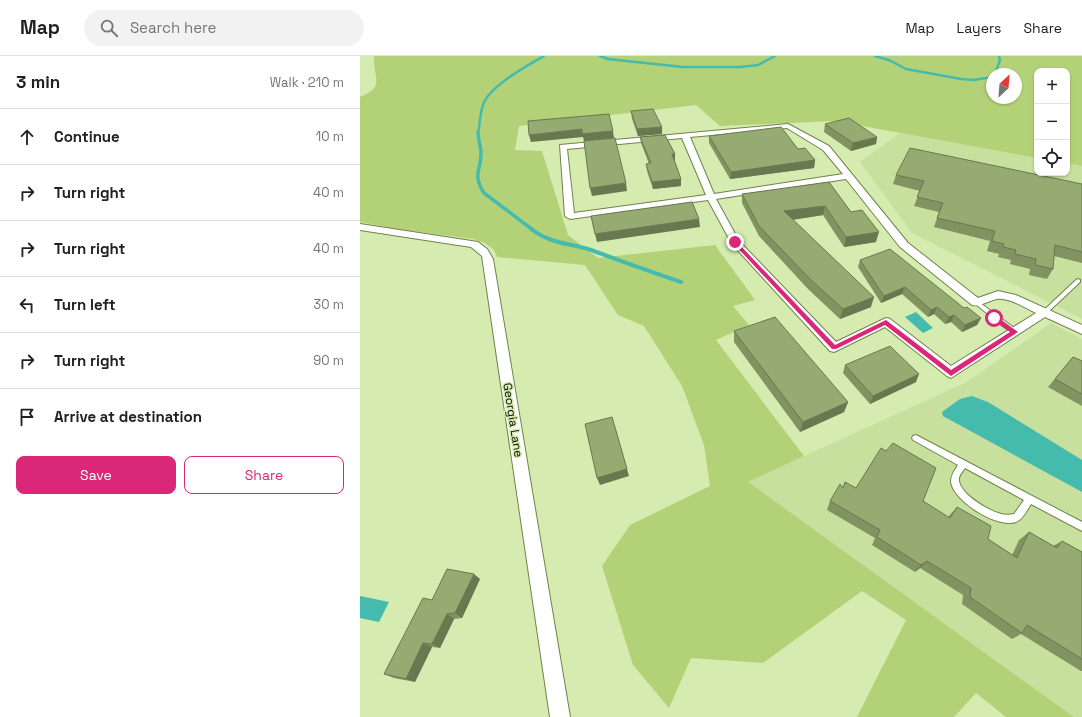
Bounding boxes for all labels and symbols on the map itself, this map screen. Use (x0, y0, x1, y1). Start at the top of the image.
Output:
north arrow (986, 68, 1022, 104)
route end (726, 233, 744, 251)
route start (985, 309, 1003, 327)
street label: Georgia Lane (499, 382, 527, 458)

